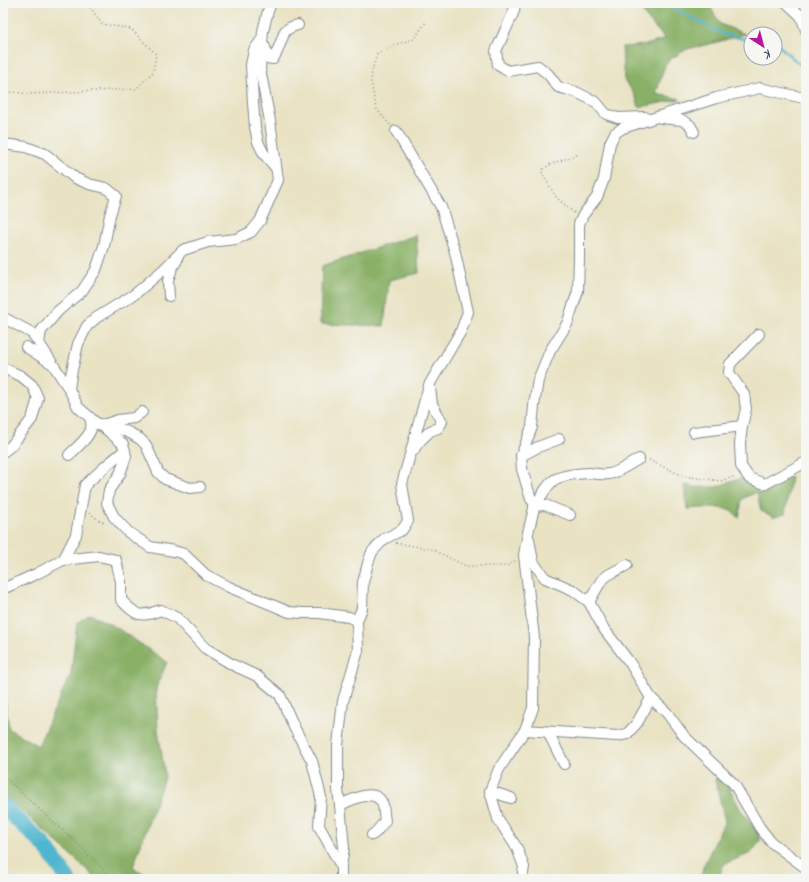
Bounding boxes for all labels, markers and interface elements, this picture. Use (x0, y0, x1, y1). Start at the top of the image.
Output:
north arrow (743, 26, 783, 66)
text: K (761, 47, 775, 63)

